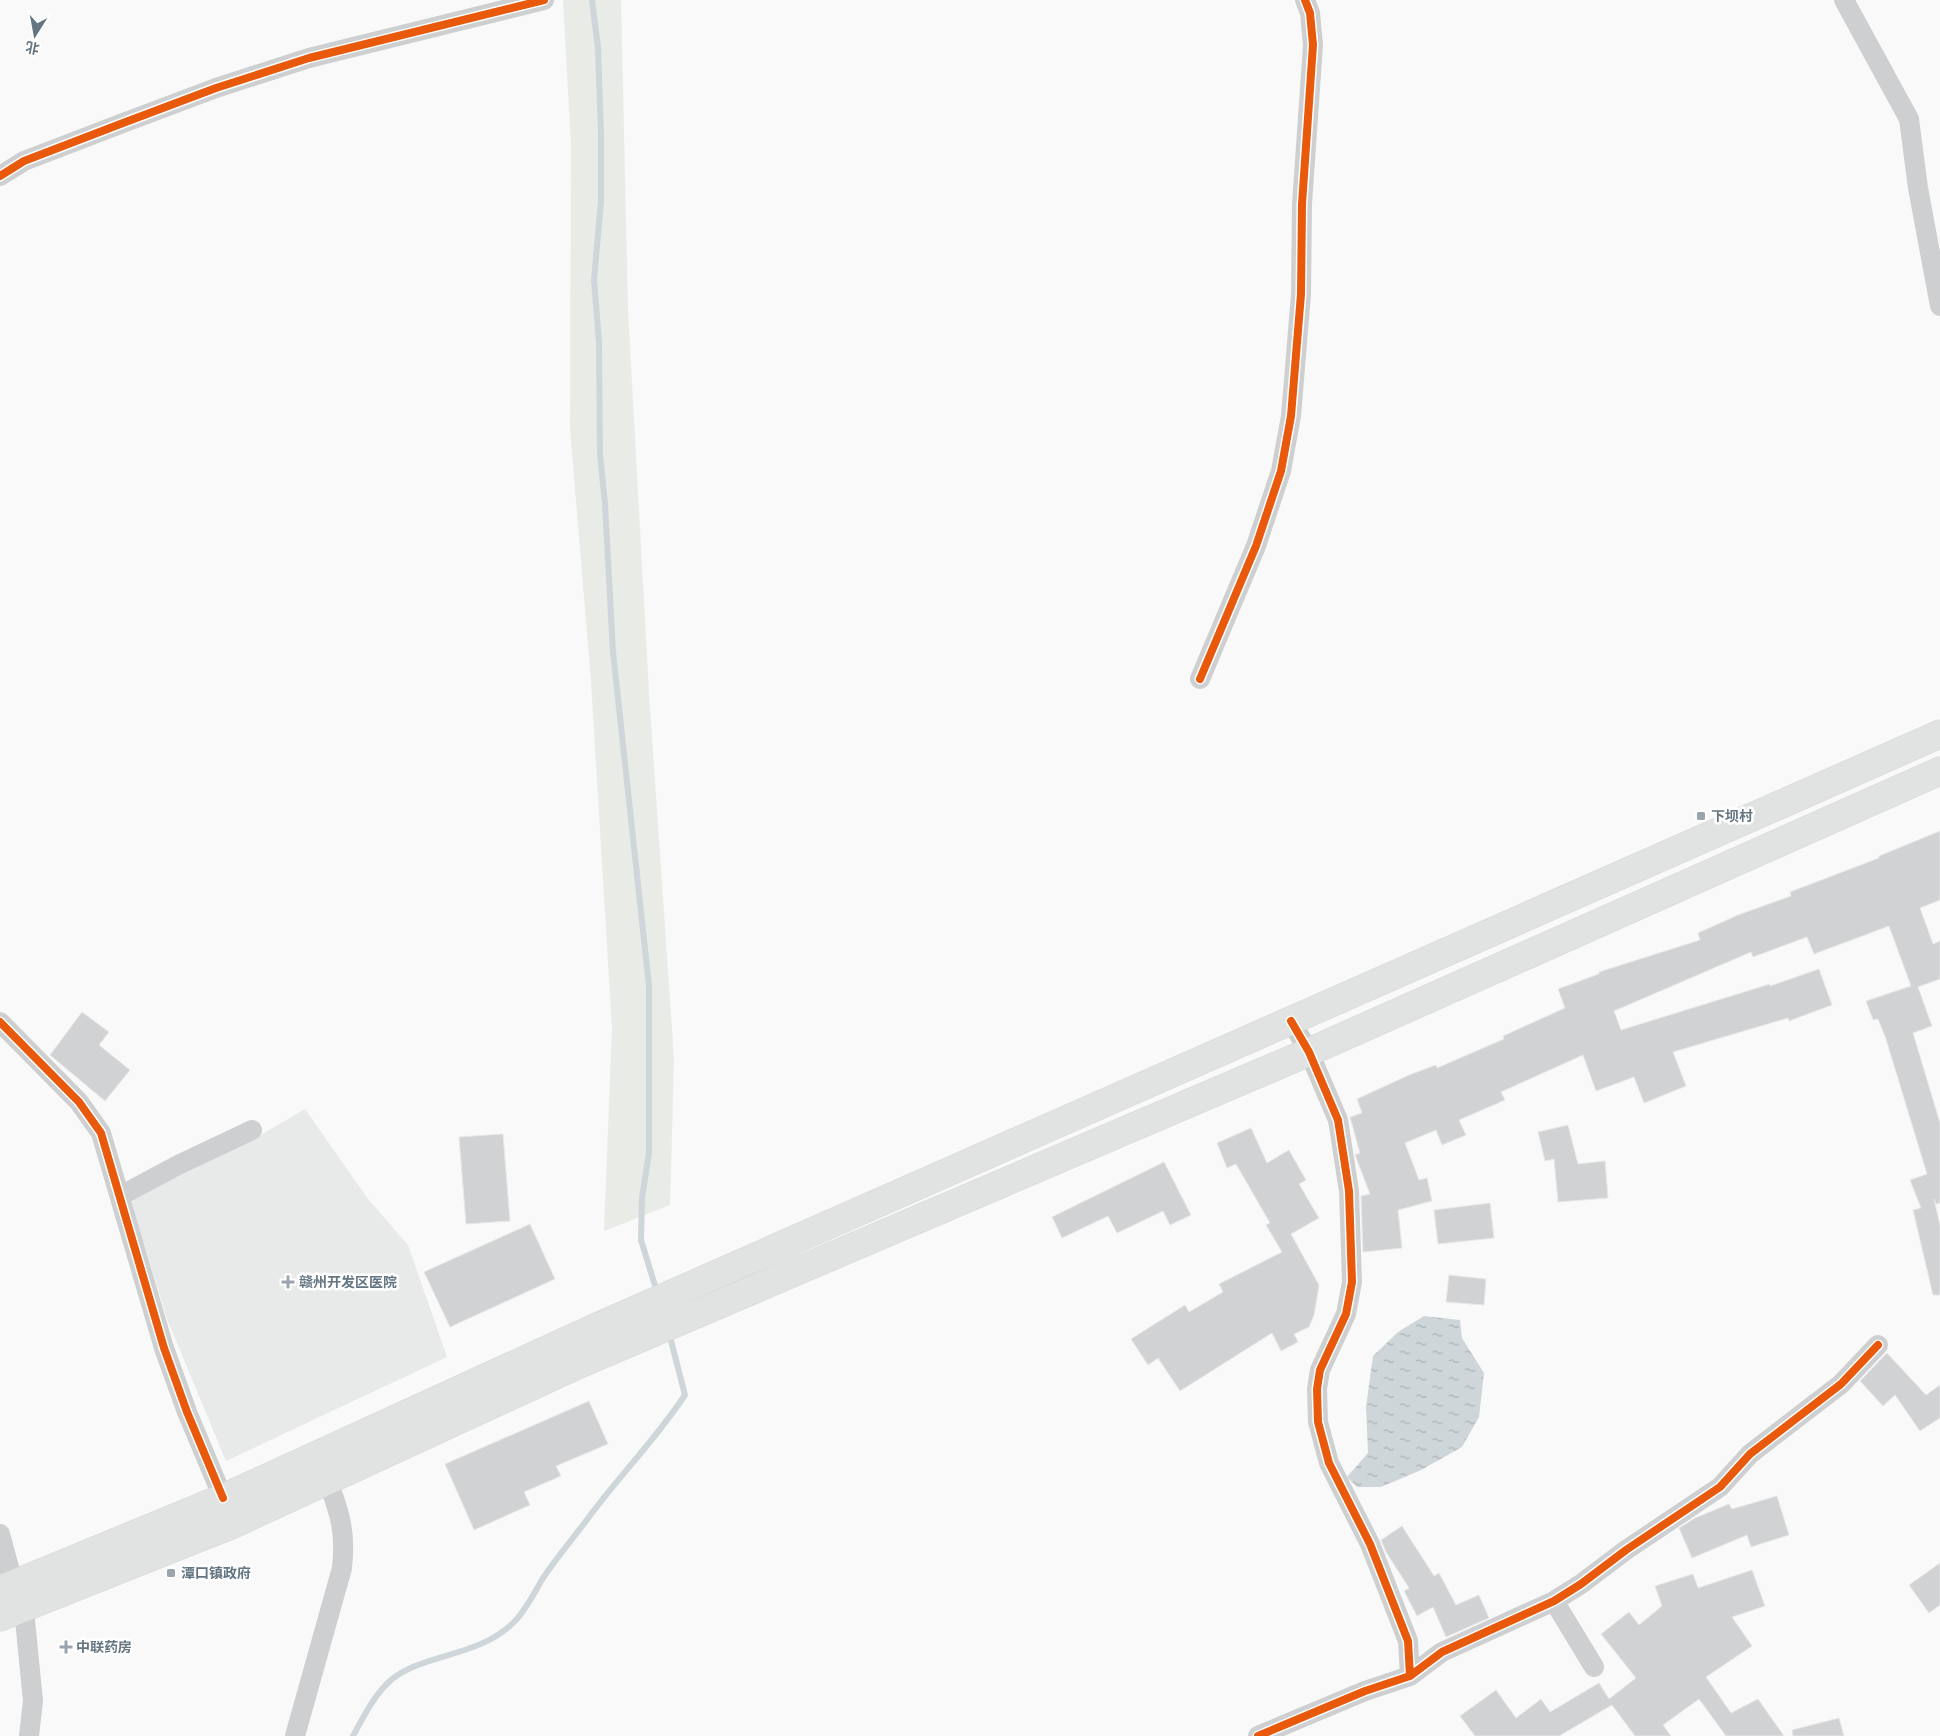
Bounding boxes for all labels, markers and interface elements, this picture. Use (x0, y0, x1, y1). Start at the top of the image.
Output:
north arrow (10, 10, 60, 60)
text: 北 (24, 37, 41, 56)
place label: 下坝村 (1711, 808, 1753, 826)
marker: 下坝村 (1695, 810, 1707, 822)
place label: 赣州开发区医院 (299, 1274, 397, 1292)
marker: 赣州开发区医院 (281, 1275, 295, 1289)
place label: 潭口镇政府 (181, 1565, 251, 1583)
marker: 潭口镇政府 (165, 1567, 177, 1579)
place label: 中联药房 (76, 1640, 132, 1657)
marker: 中联药房 (60, 1641, 72, 1653)

